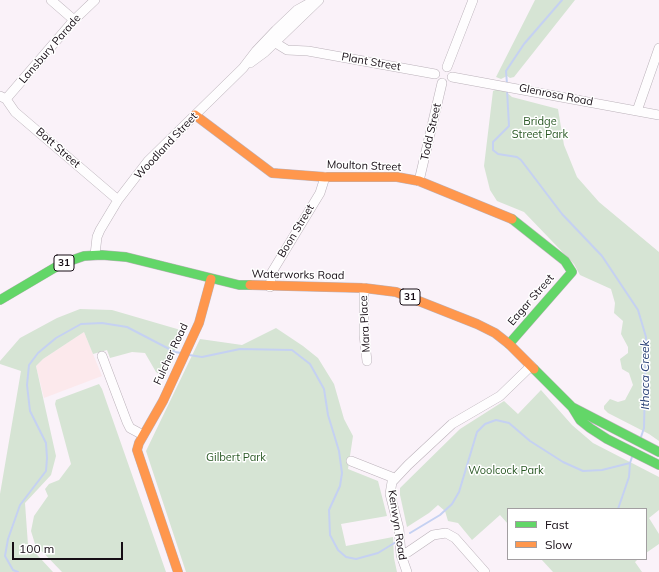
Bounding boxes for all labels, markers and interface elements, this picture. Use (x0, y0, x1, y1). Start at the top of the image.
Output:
street label: Lansbury Parade (16, 12, 84, 86)
street label: Plant Street (340, 50, 402, 74)
street label: Glenrosa Road (518, 81, 594, 109)
street label: Todd Street (418, 102, 444, 162)
street label: Woodland Street (132, 110, 200, 182)
park label: Bridge Street Park (512, 115, 568, 141)
street label: Bott Street (33, 125, 83, 171)
street label: Moulton Street (327, 158, 401, 174)
street label: Boon Street (275, 202, 317, 260)
road number: 31 (54, 255, 74, 271)
street label: Waterworks Road (251, 268, 345, 282)
street label: Eagar Street (505, 272, 557, 328)
road number: 31 (400, 289, 420, 305)
street label: Mara Place (357, 295, 373, 353)
street label: Fulcher Road (151, 321, 191, 387)
water label: Ithaca Creek (638, 340, 652, 410)
park label: Gilbert Park (206, 451, 266, 465)
park label: Woolcock Park (468, 464, 544, 478)
street label: Kenwyn Road (385, 489, 409, 561)
legend (507, 508, 647, 560)
text: Fast (545, 517, 569, 532)
scale bar (14, 534, 125, 560)
text: Slow (545, 537, 573, 552)
text: 100 m (19, 541, 54, 556)

